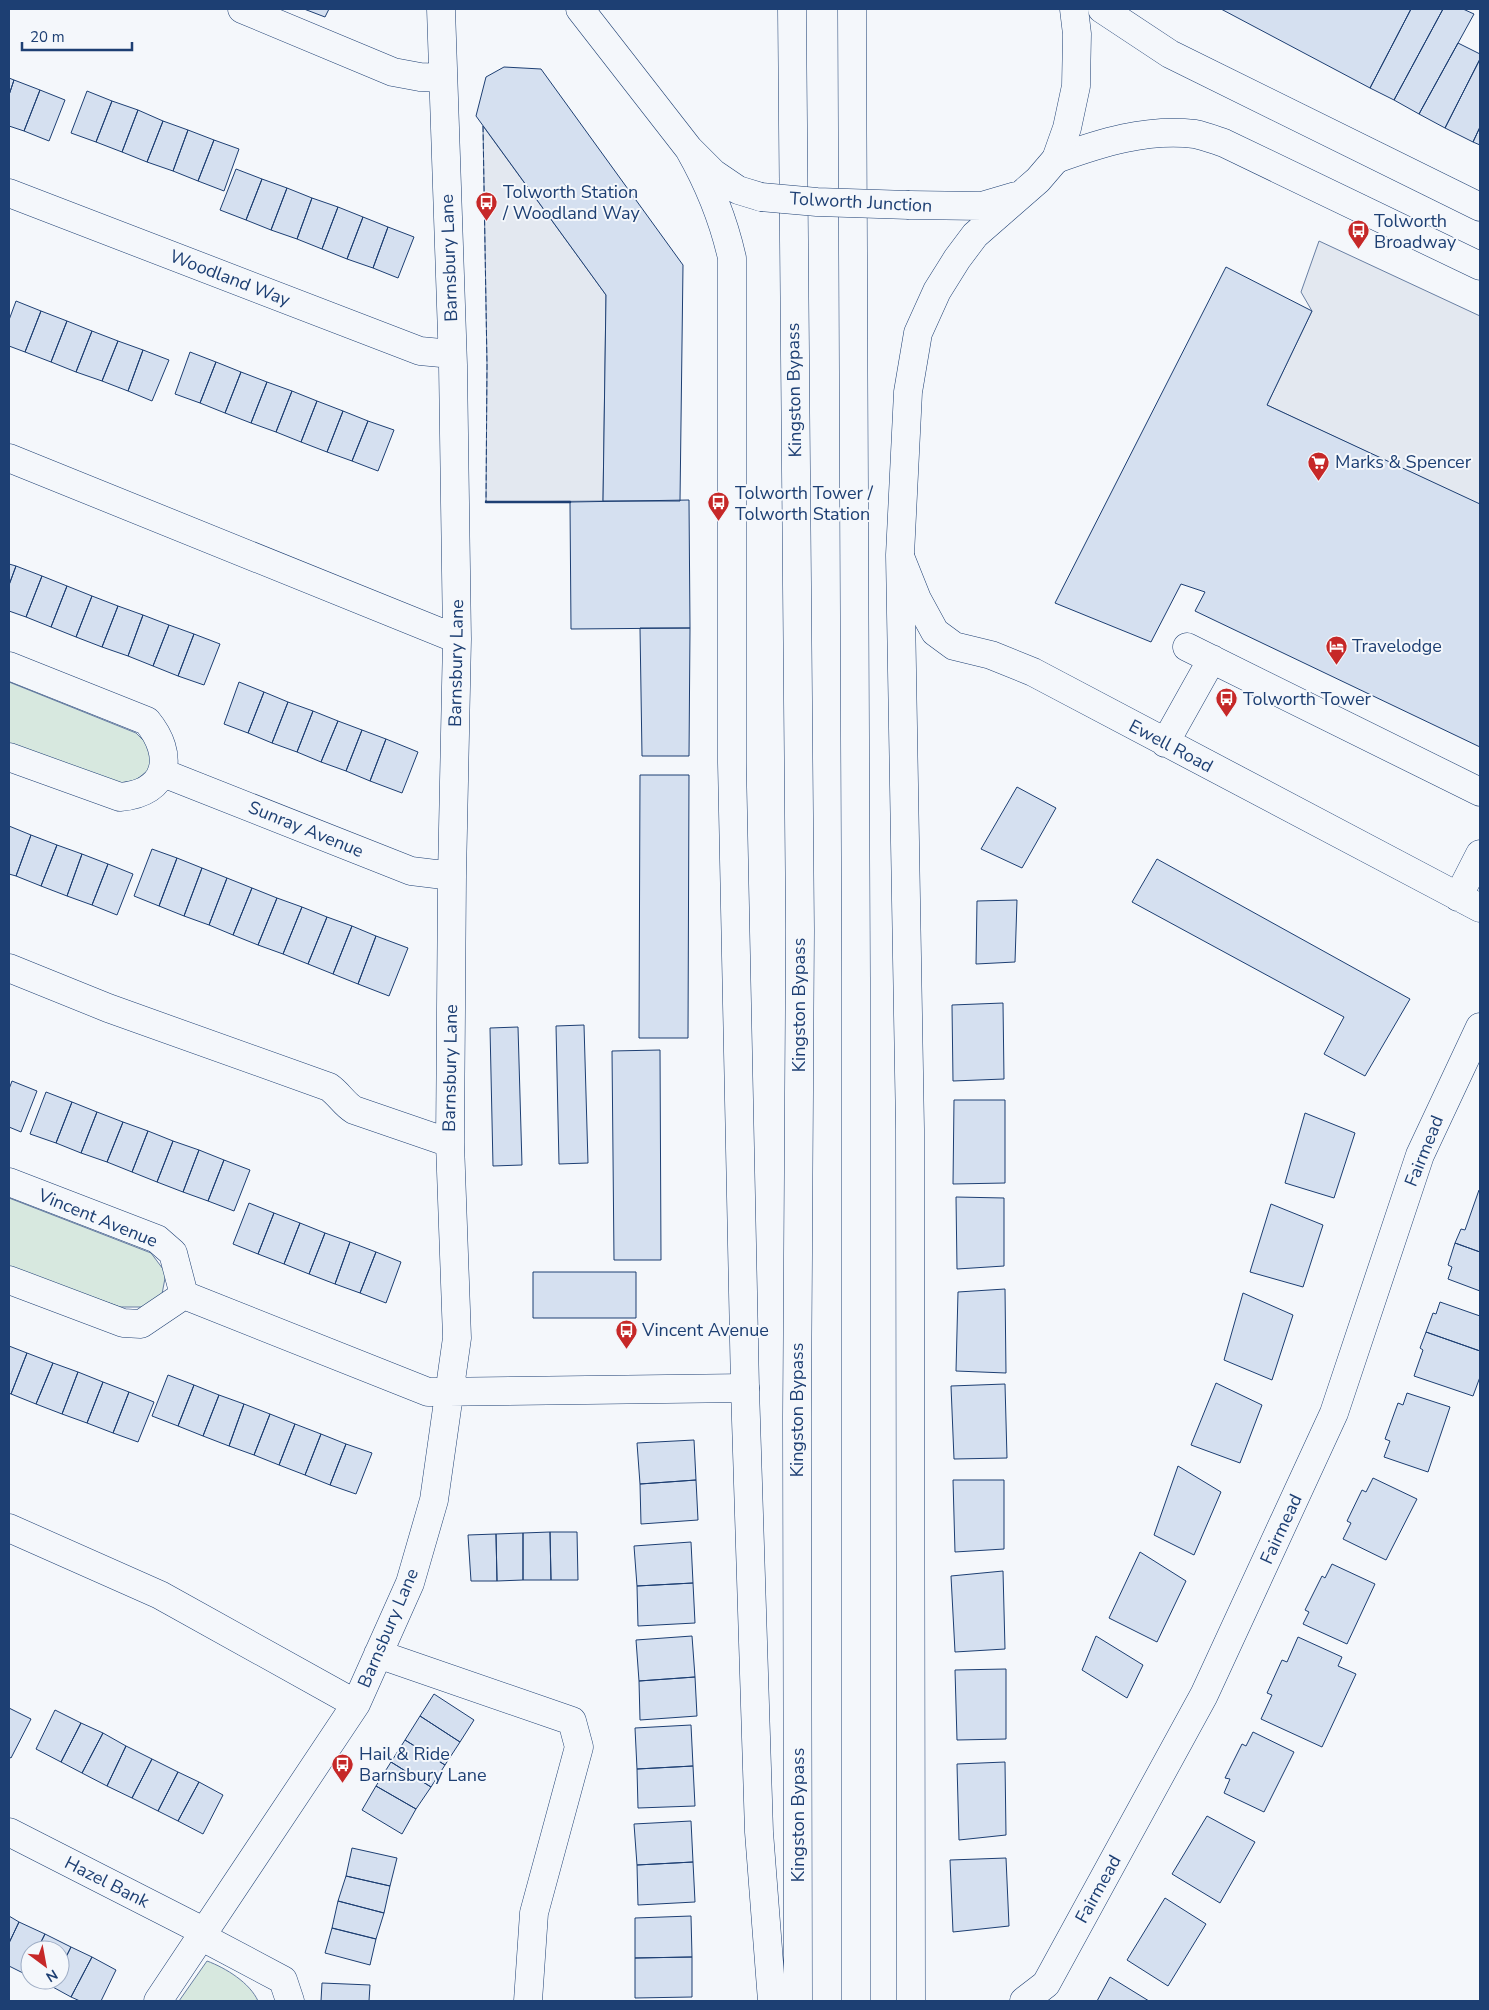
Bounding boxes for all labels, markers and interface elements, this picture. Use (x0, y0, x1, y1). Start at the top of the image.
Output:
scale bar (22, 20, 132, 52)
text: 20 m (30, 27, 65, 47)
place label: Tolworth Station / Woodland Way (502, 180, 640, 225)
street label: Tolworth Junction (789, 186, 933, 218)
bus stop icon: Tolworth Station / Woodland Way (475, 190, 499, 221)
street label: Barnsbury Lane (435, 194, 463, 322)
place label: Tolworth Broadway (1374, 209, 1457, 254)
bus stop icon: Tolworth Broadway (1346, 219, 1370, 250)
street label: Woodland Way (166, 244, 294, 312)
street label: Kingston Bypass (781, 322, 807, 458)
supermarket icon: Marks & Spencer (1307, 450, 1331, 481)
place label: Marks & Spencer (1335, 450, 1472, 474)
place label: Tolworth Tower / Tolworth Station (735, 481, 874, 526)
bus stop icon: Tolworth Tower / Tolworth Station (707, 491, 731, 522)
street label: Barnsbury Lane (443, 599, 469, 727)
hotel icon: Travelodge (1324, 634, 1348, 665)
place label: Travelodge (1352, 634, 1442, 658)
bus stop icon: Tolworth Tower (1215, 687, 1239, 718)
place label: Tolworth Tower (1243, 687, 1372, 711)
street label: Ewell Road (1125, 714, 1217, 778)
street label: Sunray Avenue (245, 795, 367, 863)
street label: Kingston Bypass (787, 938, 811, 1072)
street label: Barnsbury Lane (437, 1004, 463, 1132)
street label: Fairmead (1399, 1112, 1449, 1190)
street label: Vincent Avenue (34, 1183, 161, 1253)
bus stop icon: Vincent Avenue (614, 1318, 638, 1349)
place label: Vincent Avenue (641, 1318, 769, 1342)
street label: Kingston Bypass (785, 1343, 809, 1477)
street label: Fairmead (1254, 1490, 1308, 1568)
street label: Barnsbury Lane (352, 1565, 424, 1691)
place label: Hail & Ride Barnsbury Lane (359, 1742, 487, 1787)
street label: Kingston Bypass (786, 1748, 810, 1882)
bus stop icon: Hail & Ride Barnsbury Lane (331, 1752, 355, 1783)
street label: Hazel Bank (61, 1850, 154, 1914)
street label: Fairmead (1069, 1851, 1127, 1927)
north arrow (20, 1940, 70, 1990)
text: N (42, 1965, 61, 1986)

